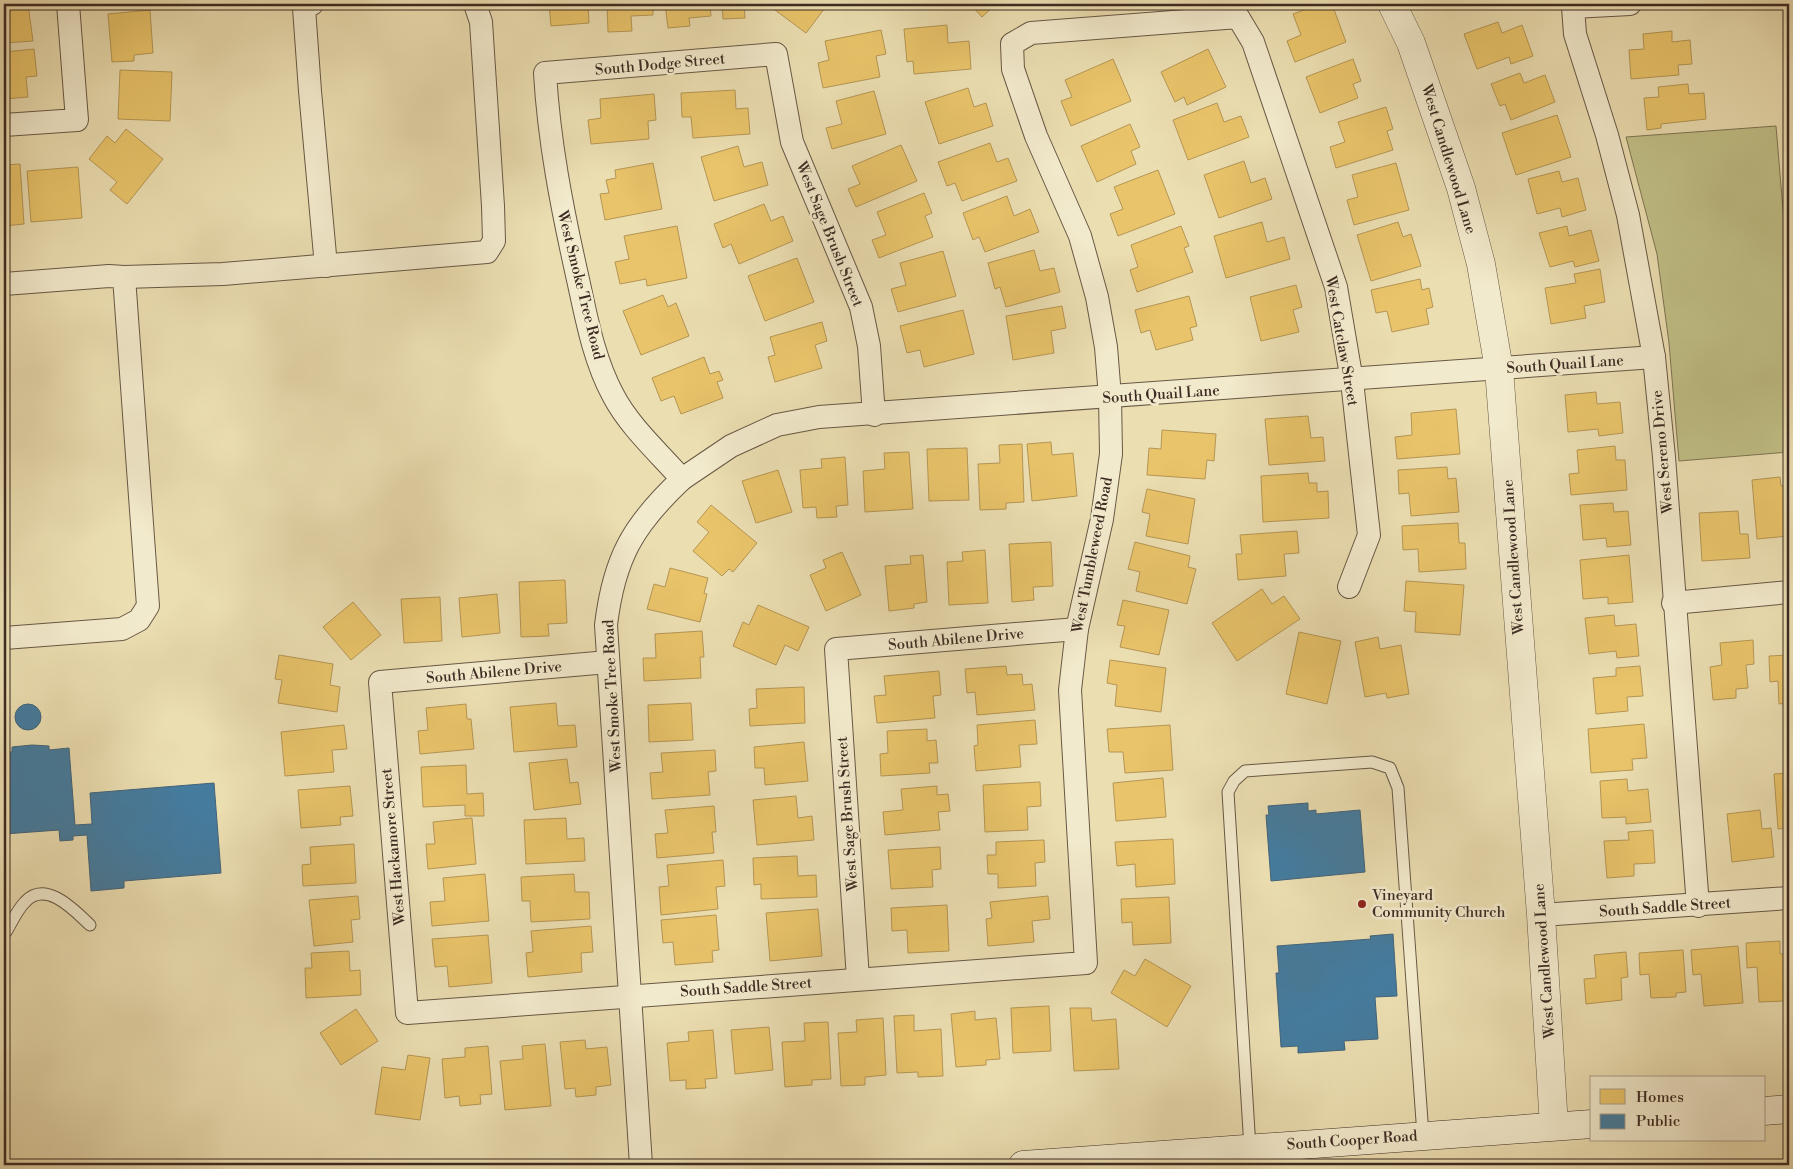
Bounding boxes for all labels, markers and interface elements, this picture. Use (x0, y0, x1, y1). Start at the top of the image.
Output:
street label: South Dodge Street (594, 49, 727, 80)
street label: West Candlewood Lane (1416, 81, 1480, 236)
street label: West Sage Brush Street (791, 158, 868, 310)
street label: West Smoke Tree Road (553, 208, 608, 362)
street label: West Catclaw Street (1321, 274, 1362, 408)
street label: South Quail Lane (1506, 351, 1624, 378)
street label: South Quail Lane (1102, 381, 1220, 408)
street label: West Sereno Drive (1648, 389, 1677, 516)
street label: West Tumbleweed Road (1068, 475, 1117, 636)
street label: West Candlewood Lane (1499, 479, 1528, 636)
street label: West Smoke Tree Road (599, 619, 626, 774)
street label: South Abilene Drive (887, 624, 1025, 655)
street label: South Abilene Drive (425, 657, 563, 688)
street label: West Sage Brush Street (833, 735, 862, 893)
street label: West Hackamore Street (377, 767, 410, 927)
street label: West Candlewood Lane (1530, 883, 1559, 1040)
place label: Vineyard Community Church (1371, 886, 1506, 922)
street label: South Saddle Street (1598, 893, 1732, 922)
marker: Vineyard Community Church (1356, 898, 1368, 910)
street label: South Saddle Street (679, 973, 813, 1002)
legend (1590, 1076, 1766, 1142)
text: Homes (1636, 1088, 1684, 1107)
text: Public (1636, 1112, 1680, 1131)
street label: South Cooper Road (1286, 1126, 1418, 1155)

